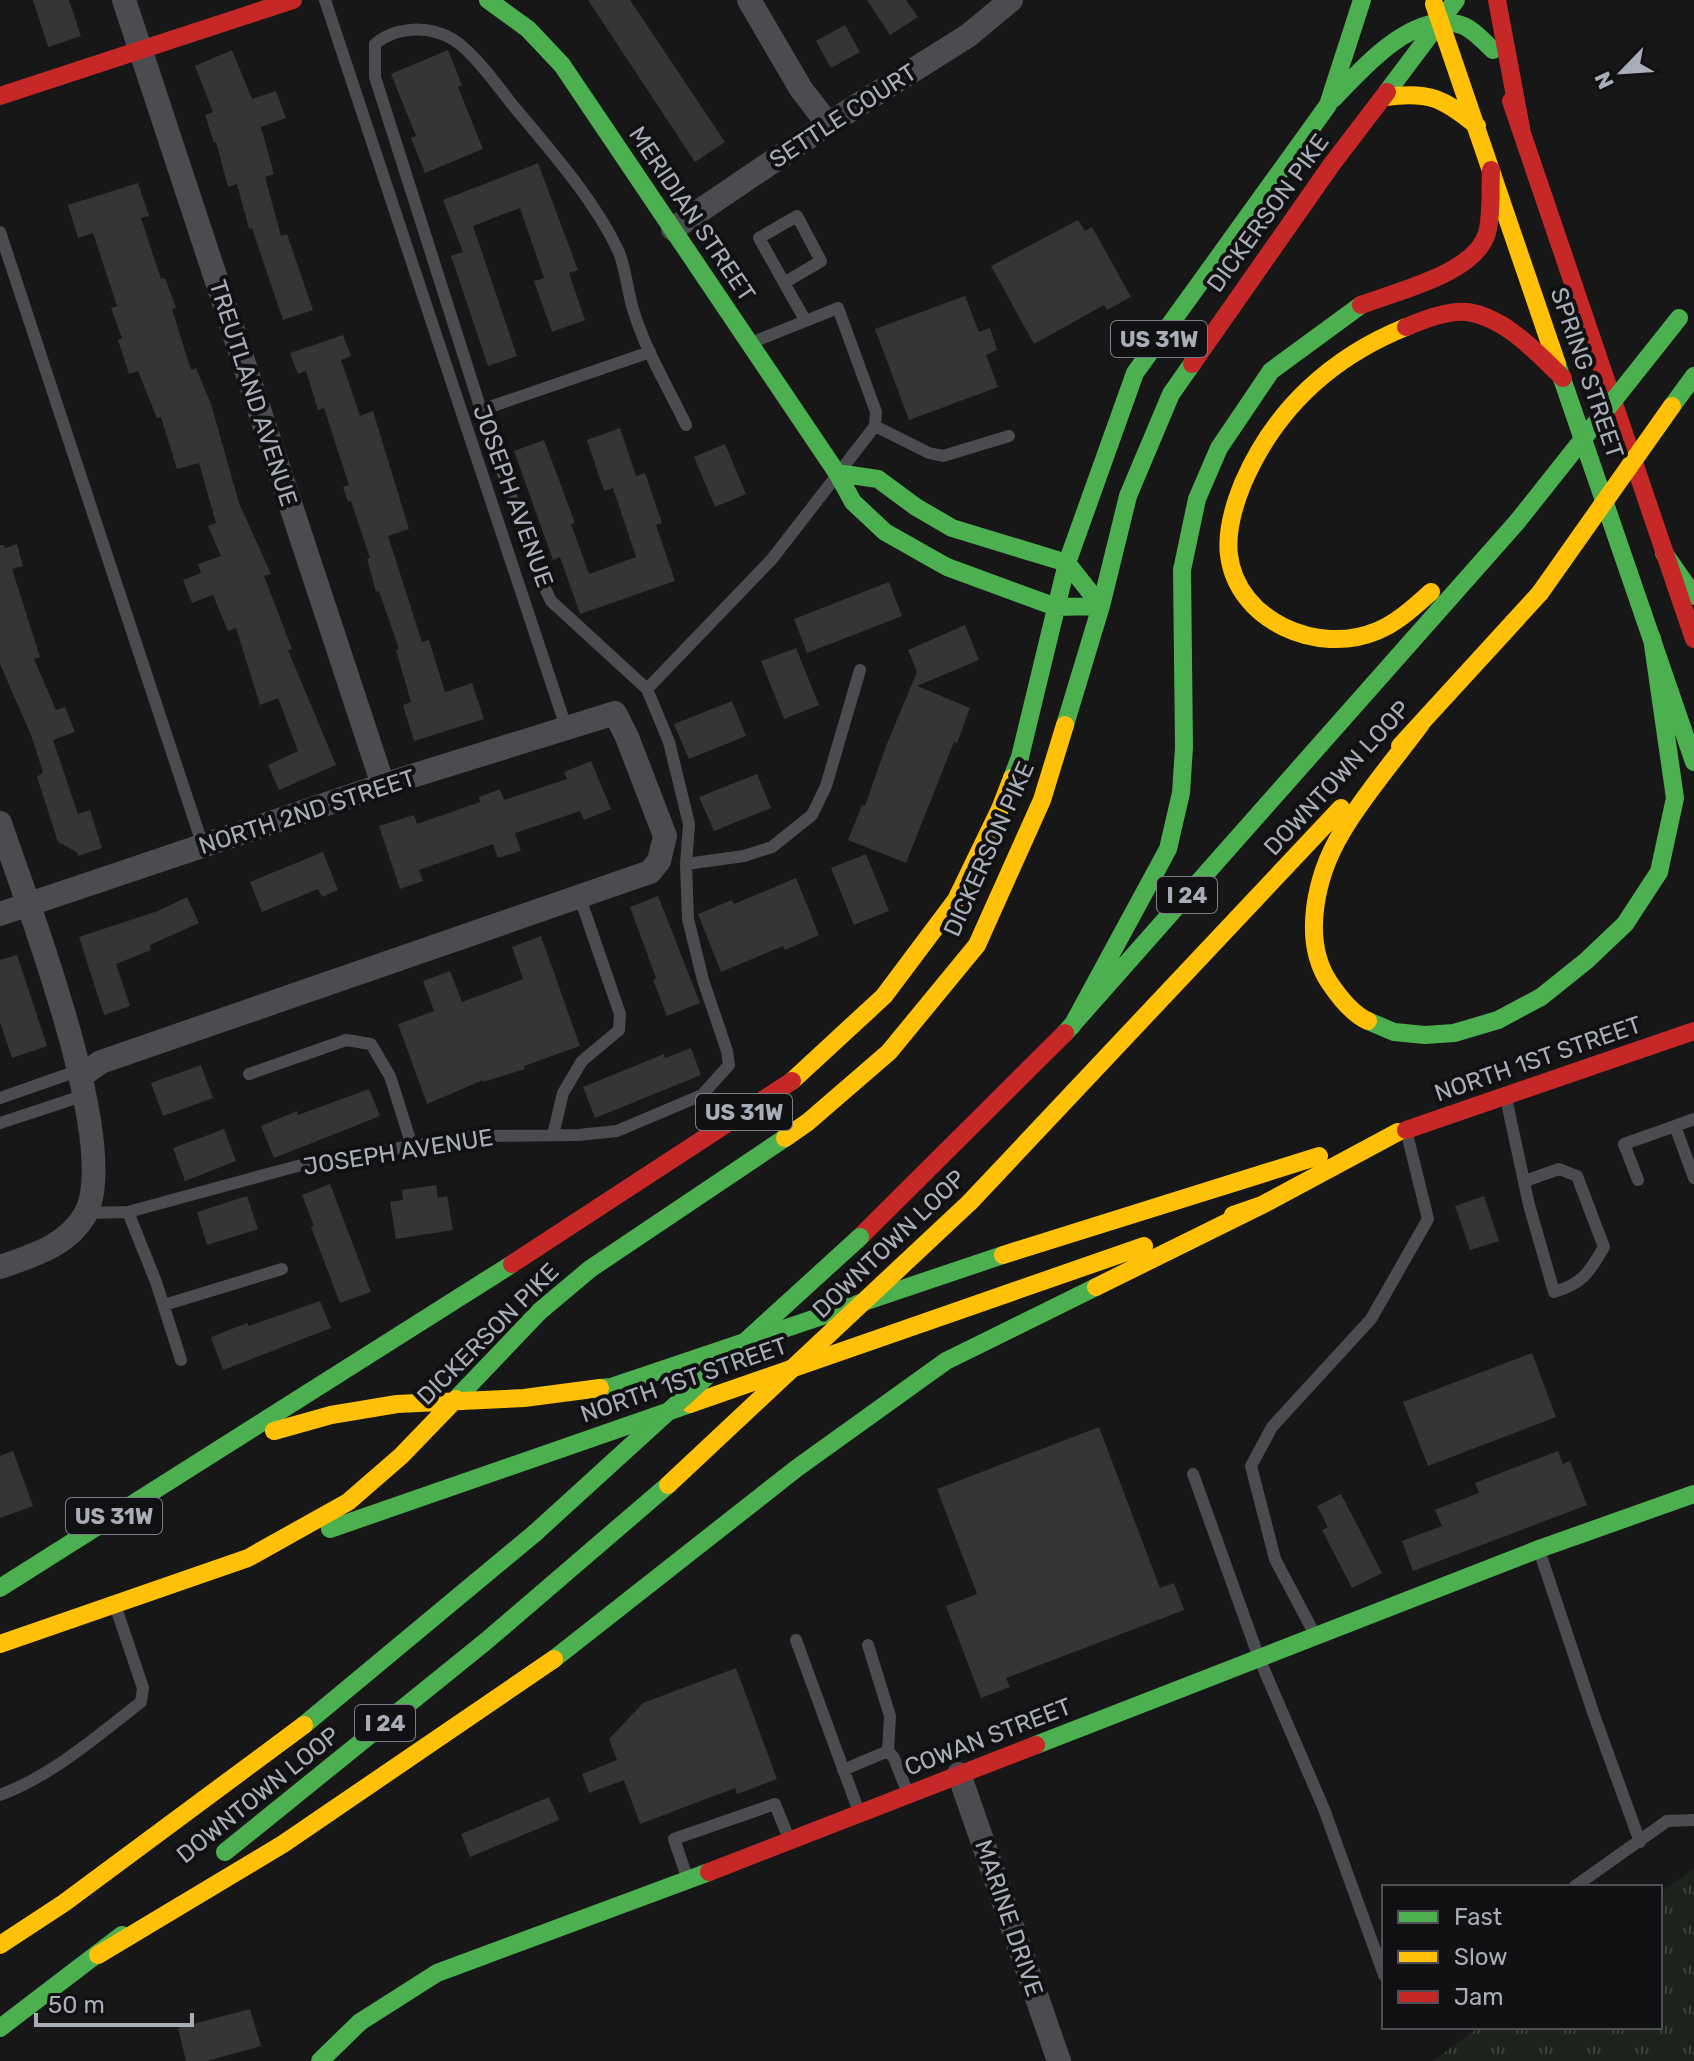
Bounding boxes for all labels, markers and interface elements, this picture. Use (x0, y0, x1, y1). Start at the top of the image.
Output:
north arrow (1582, 32, 1662, 112)
street label: SETTLE COURT (764, 58, 922, 174)
text: N (1589, 67, 1620, 93)
street label: MERIDIAN STREET (623, 121, 761, 307)
street label: DICKERSON PIKE (1201, 129, 1335, 297)
street label: TREUTLAND AVENUE (203, 276, 303, 510)
street label: SPRING STREET (1545, 284, 1629, 462)
road number: US 31W (1111, 321, 1207, 357)
street label: JOSEPH AVENUE (467, 401, 559, 591)
street label: DOWNTOWN LOOP (1258, 695, 1416, 861)
street label: DICKERSON PIKE (938, 757, 1040, 941)
street label: NORTH 2ND STREET (195, 764, 419, 860)
road number: I 24 (1157, 877, 1217, 913)
street label: NORTH 1ST STREET (1431, 1010, 1645, 1108)
road number: US 31W (696, 1094, 792, 1130)
street label: JOSEPH AVENUE (301, 1123, 495, 1181)
street label: DOWNTOWN LOOP (807, 1164, 971, 1324)
street label: DICKERSON PIKE (411, 1257, 565, 1411)
street label: NORTH 1ST STREET (577, 1331, 791, 1429)
road number: US 31W (66, 1498, 162, 1534)
street label: COWAN STREET (901, 1692, 1076, 1782)
road number: I 24 (355, 1705, 415, 1741)
street label: DOWNTOWN LOOP (171, 1721, 345, 1869)
street label: MARINE DRIVE (969, 1836, 1049, 2000)
legend (1382, 1885, 1662, 2029)
text: Fast (1454, 1903, 1502, 1931)
text: Slow (1454, 1943, 1507, 1971)
scale bar (36, 1977, 192, 2027)
text: Jam (1454, 1983, 1504, 2011)
text: 50 m (48, 1991, 105, 2019)

